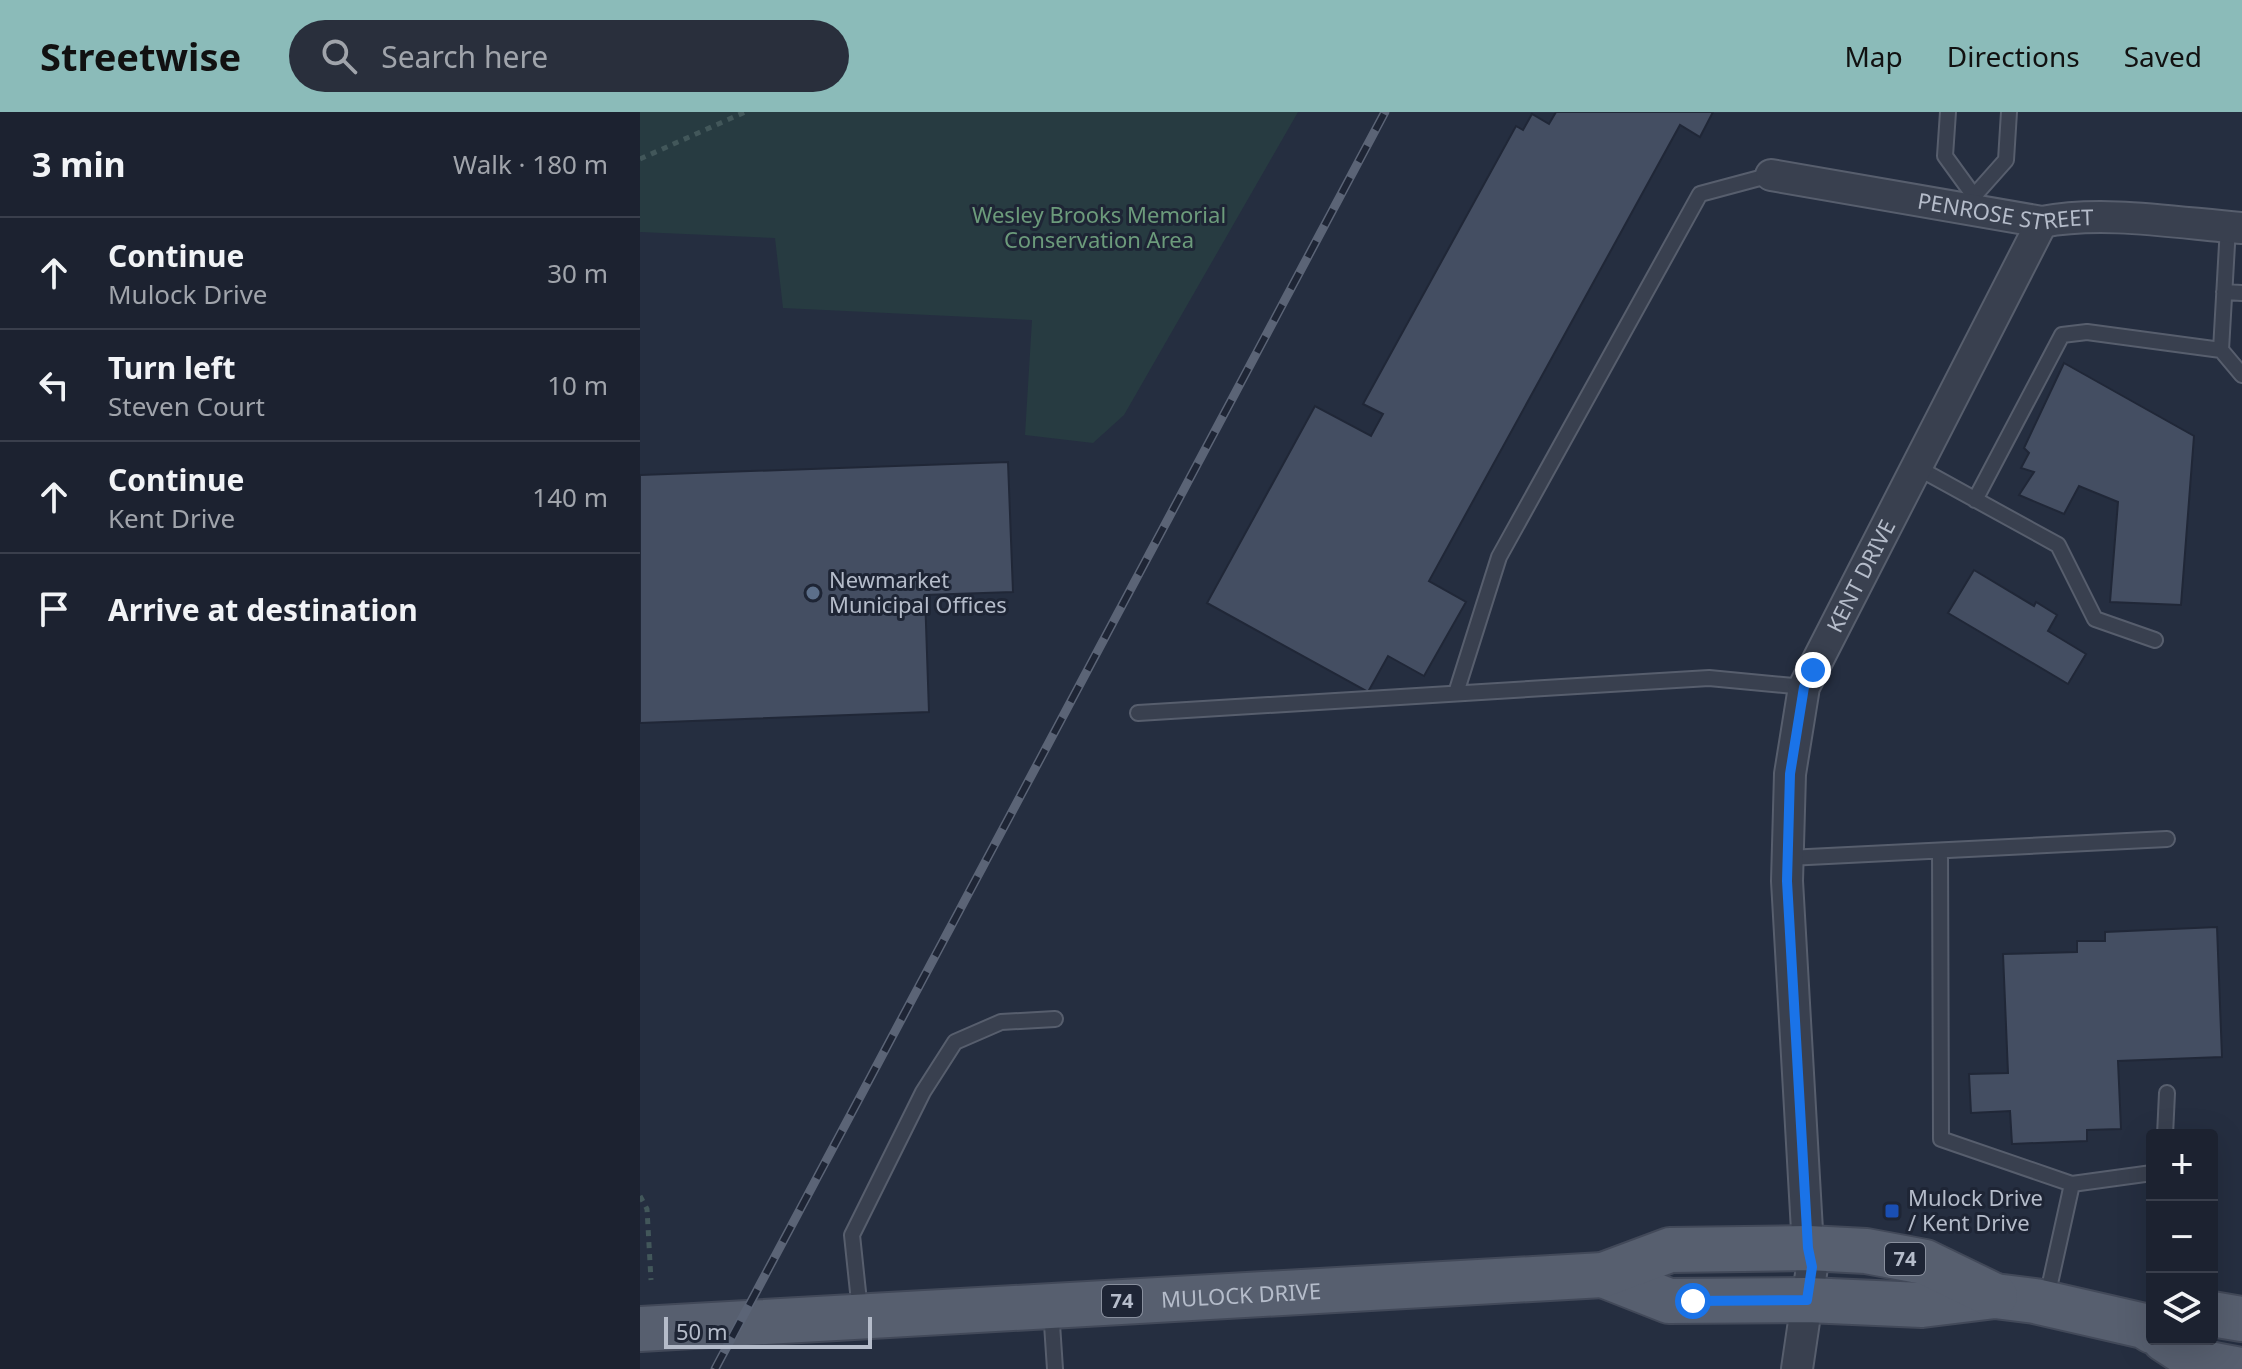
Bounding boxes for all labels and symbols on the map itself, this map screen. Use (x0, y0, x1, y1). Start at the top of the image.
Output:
street label: PENROSE STREET (1915, 185, 2094, 236)
park label: Wesley Brooks Memorial Conservation Area (972, 199, 1226, 254)
street label: KENT DRIVE (1819, 514, 1901, 637)
place label: Newmarket Municipal Offices (829, 564, 1007, 619)
marker: Newmarket Municipal Offices (804, 584, 822, 602)
route end (1795, 652, 1831, 688)
place label: Mulock Drive / Kent Drive (1908, 1182, 2043, 1237)
marker: Mulock Drive / Kent Drive (1883, 1202, 1901, 1220)
road number: 74 (1885, 1243, 1925, 1275)
street label: MULOCK DRIVE (1160, 1275, 1322, 1314)
route start (1675, 1283, 1711, 1319)
road number: 74 (1102, 1285, 1142, 1317)
scale bar (664, 1313, 872, 1349)

